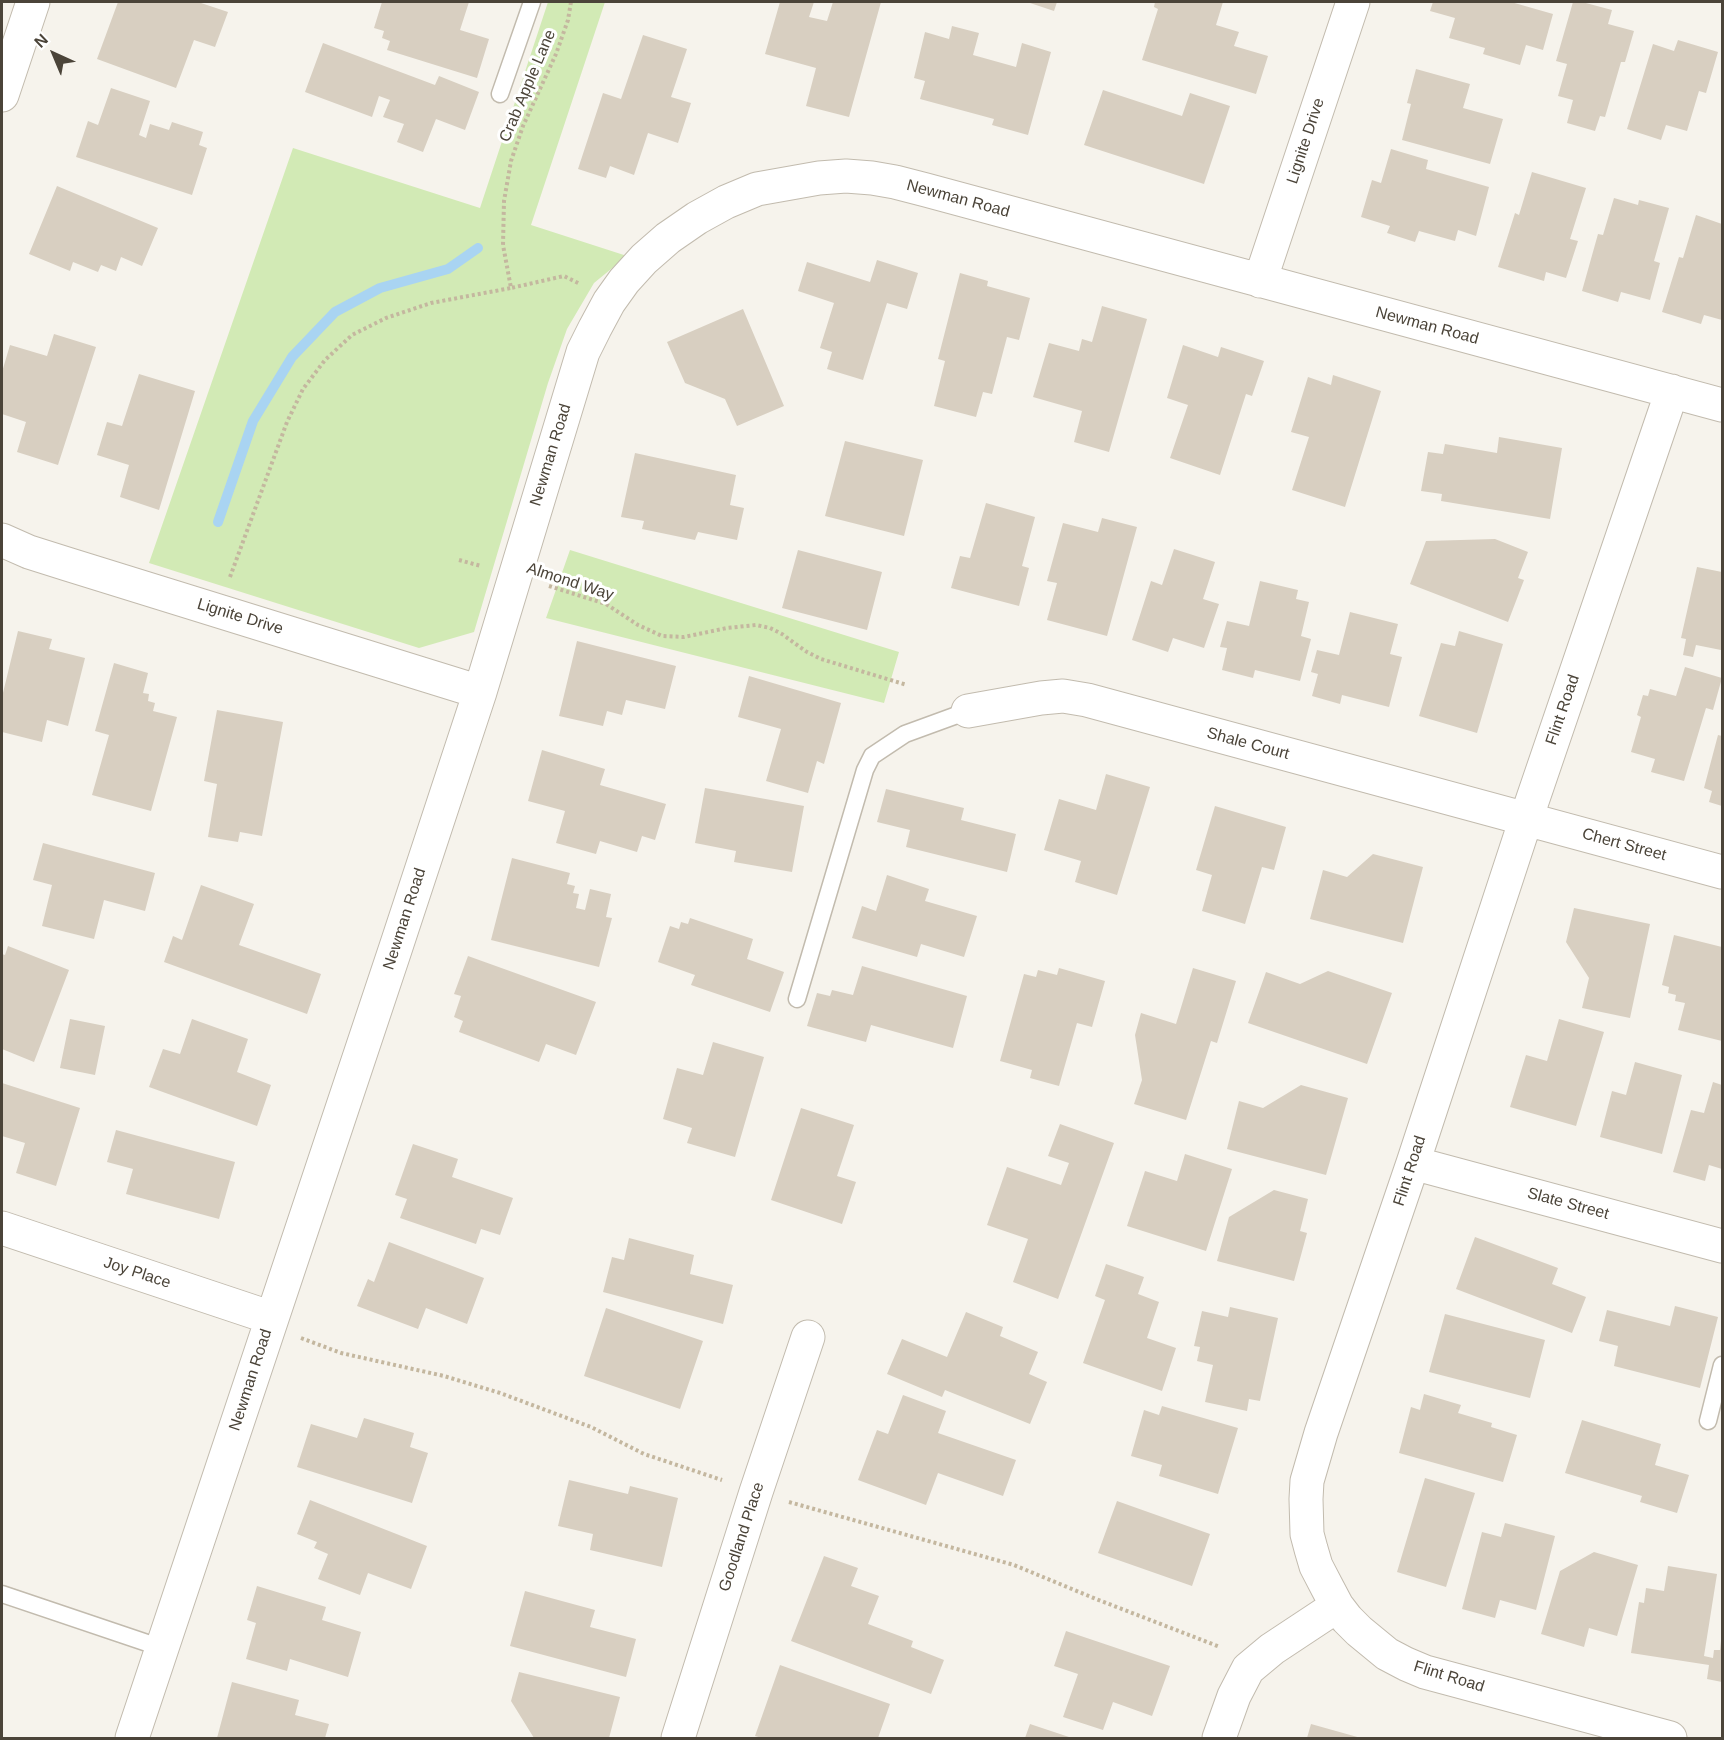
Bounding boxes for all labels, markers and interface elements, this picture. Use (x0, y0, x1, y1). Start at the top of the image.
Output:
north arrow (24, 24, 84, 84)
street label: Crab Apple Lane (496, 27, 560, 145)
text: N (31, 31, 51, 51)
street label: Lignite Drive (1283, 96, 1329, 186)
street label: Newman Road (904, 176, 1012, 222)
street label: Newman Road (1373, 303, 1481, 349)
street label: Newman Road (526, 402, 576, 508)
street label: Almond Way (524, 559, 616, 605)
street label: Lignite Drive (195, 595, 285, 639)
street label: Flint Road (1542, 672, 1584, 748)
street label: Shale Court (1205, 724, 1291, 764)
street label: Chert Street (1580, 825, 1668, 865)
street label: Newman Road (380, 866, 430, 972)
street label: Flint Road (1390, 1133, 1430, 1209)
street label: Slate Street (1525, 1184, 1611, 1224)
street label: Joy Place (101, 1253, 173, 1293)
street label: Newman Road (226, 1327, 276, 1433)
street label: Goodland Place (715, 1480, 769, 1594)
street label: Flint Road (1411, 1657, 1487, 1697)

